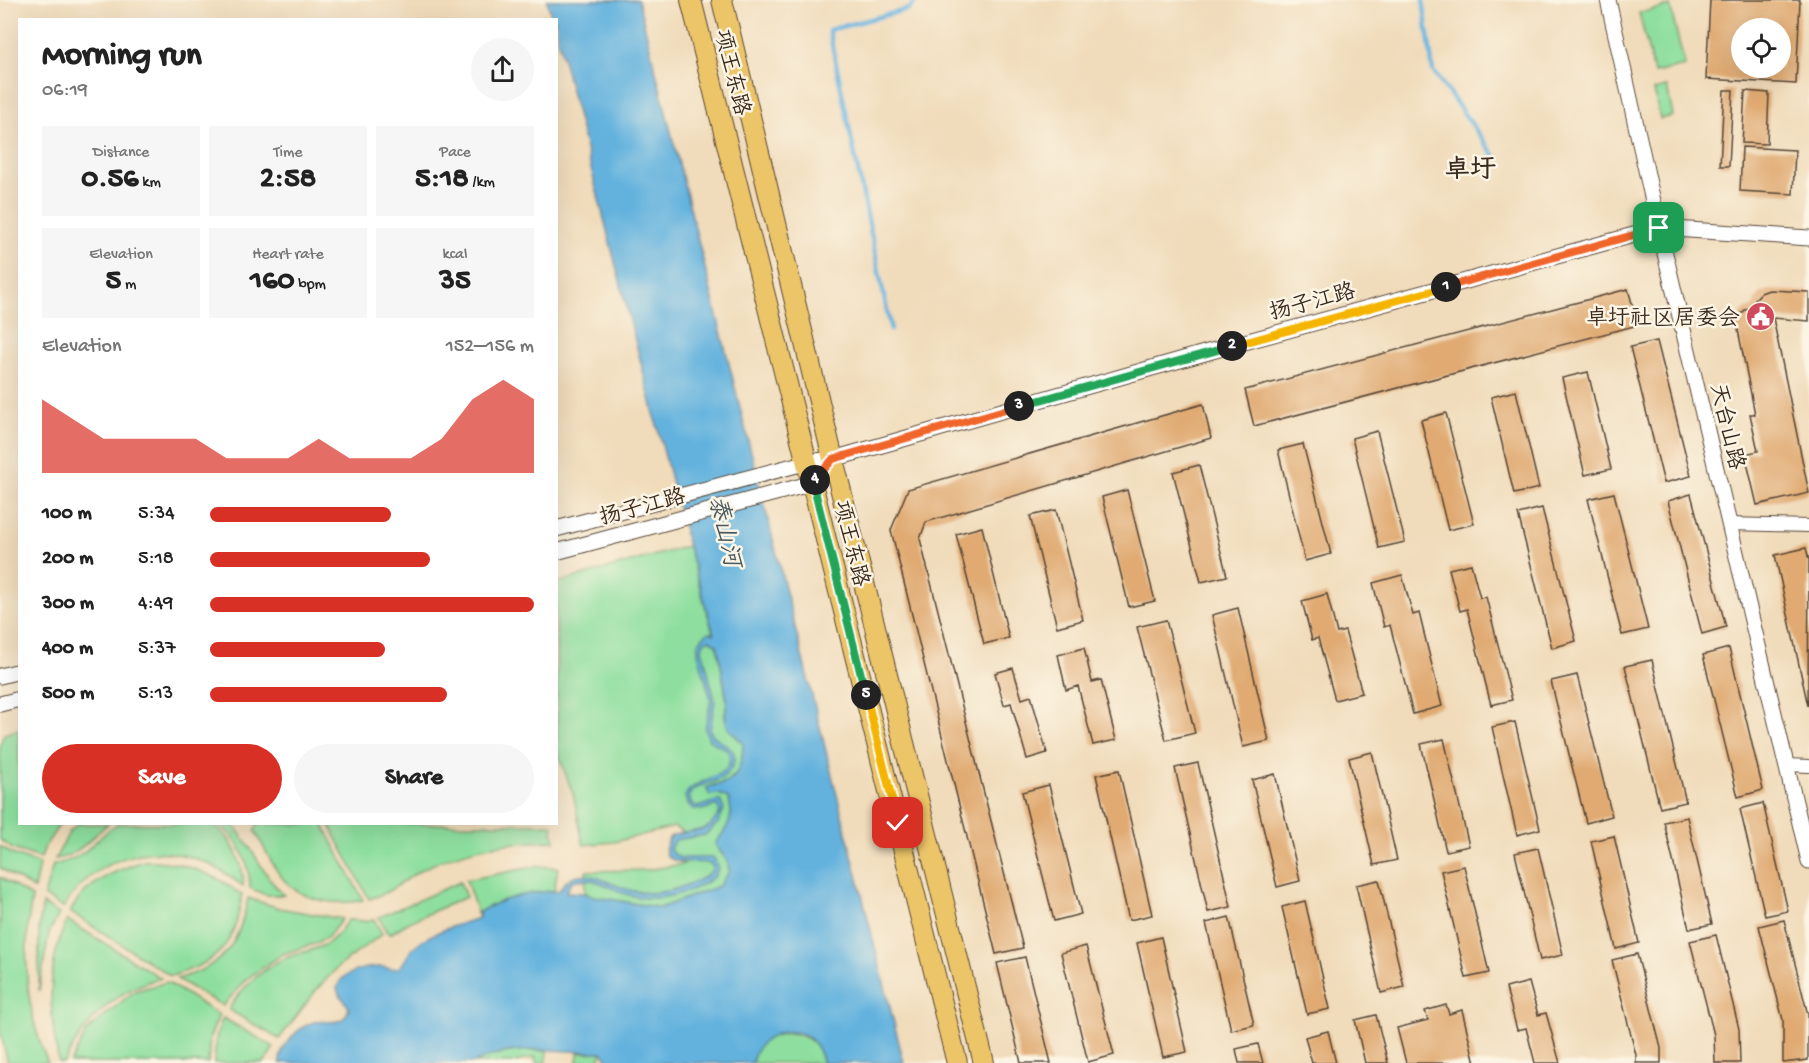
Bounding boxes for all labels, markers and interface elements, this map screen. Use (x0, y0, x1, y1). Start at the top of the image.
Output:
map controls (1731, 18, 1791, 78)
button: locate (1731, 18, 1791, 78)
street label: 项王东路 (707, 27, 755, 119)
text: Morning run (42, 38, 202, 76)
button: share (471, 38, 534, 101)
text: 06:19 (42, 80, 88, 103)
text: Distance (93, 144, 149, 163)
text: Time (273, 144, 303, 163)
text: Pace (439, 144, 471, 163)
district label: 卓圩 (1444, 155, 1496, 188)
text: 0.56 (81, 163, 139, 198)
text: 2:58 (260, 163, 316, 198)
text: 5:18 (415, 163, 469, 198)
text: km (139, 174, 161, 193)
text: /km (469, 174, 495, 193)
pin (1633, 202, 1684, 253)
icon: arrive (1642, 211, 1675, 244)
text: Elevation (89, 246, 153, 265)
text: Heart rate (252, 246, 324, 265)
text: kcal (443, 246, 467, 265)
text: 5 (106, 265, 121, 300)
text: 160 (250, 265, 294, 300)
text: 35 (439, 265, 471, 300)
pin: 1 (1431, 272, 1461, 302)
text: m (121, 276, 136, 295)
text: bpm (294, 276, 326, 295)
text: 1 (1443, 277, 1449, 296)
street label: 扬子江路 (1267, 278, 1359, 328)
public building icon: 卓圩社区居委会 (1745, 300, 1777, 332)
place label: 卓圩社区居委会 (1586, 305, 1740, 333)
pin: 2 (1217, 331, 1247, 361)
text: Elevation (42, 336, 122, 359)
text: 152–156 m (446, 336, 534, 359)
text: 2 (1228, 336, 1236, 355)
street label: 天台山路 (1703, 381, 1750, 473)
pin: 3 (1004, 391, 1034, 421)
text: 3 (1015, 396, 1023, 415)
pin: 4 (800, 465, 830, 495)
text: 4 (811, 470, 819, 489)
street label: 扬子江路 (597, 483, 689, 533)
water label: 泰山河 (700, 493, 747, 574)
street label: 项王东路 (826, 498, 874, 590)
text: 100 m (42, 503, 92, 526)
text: 5:34 (138, 503, 175, 526)
text: 200 m (42, 548, 93, 571)
text: 5:18 (138, 548, 174, 571)
text: 300 m (42, 593, 94, 616)
text: 4:49 (138, 593, 173, 616)
text: 400 m (42, 638, 93, 661)
text: 5:37 (138, 638, 176, 661)
pin: 5 (851, 680, 881, 710)
text: 500 m (42, 683, 94, 706)
text: 5:13 (138, 683, 173, 706)
text: 5 (862, 685, 870, 704)
button: Save (42, 744, 282, 813)
button: Share (294, 744, 534, 813)
pin (872, 797, 923, 848)
icon: check (881, 806, 914, 839)

